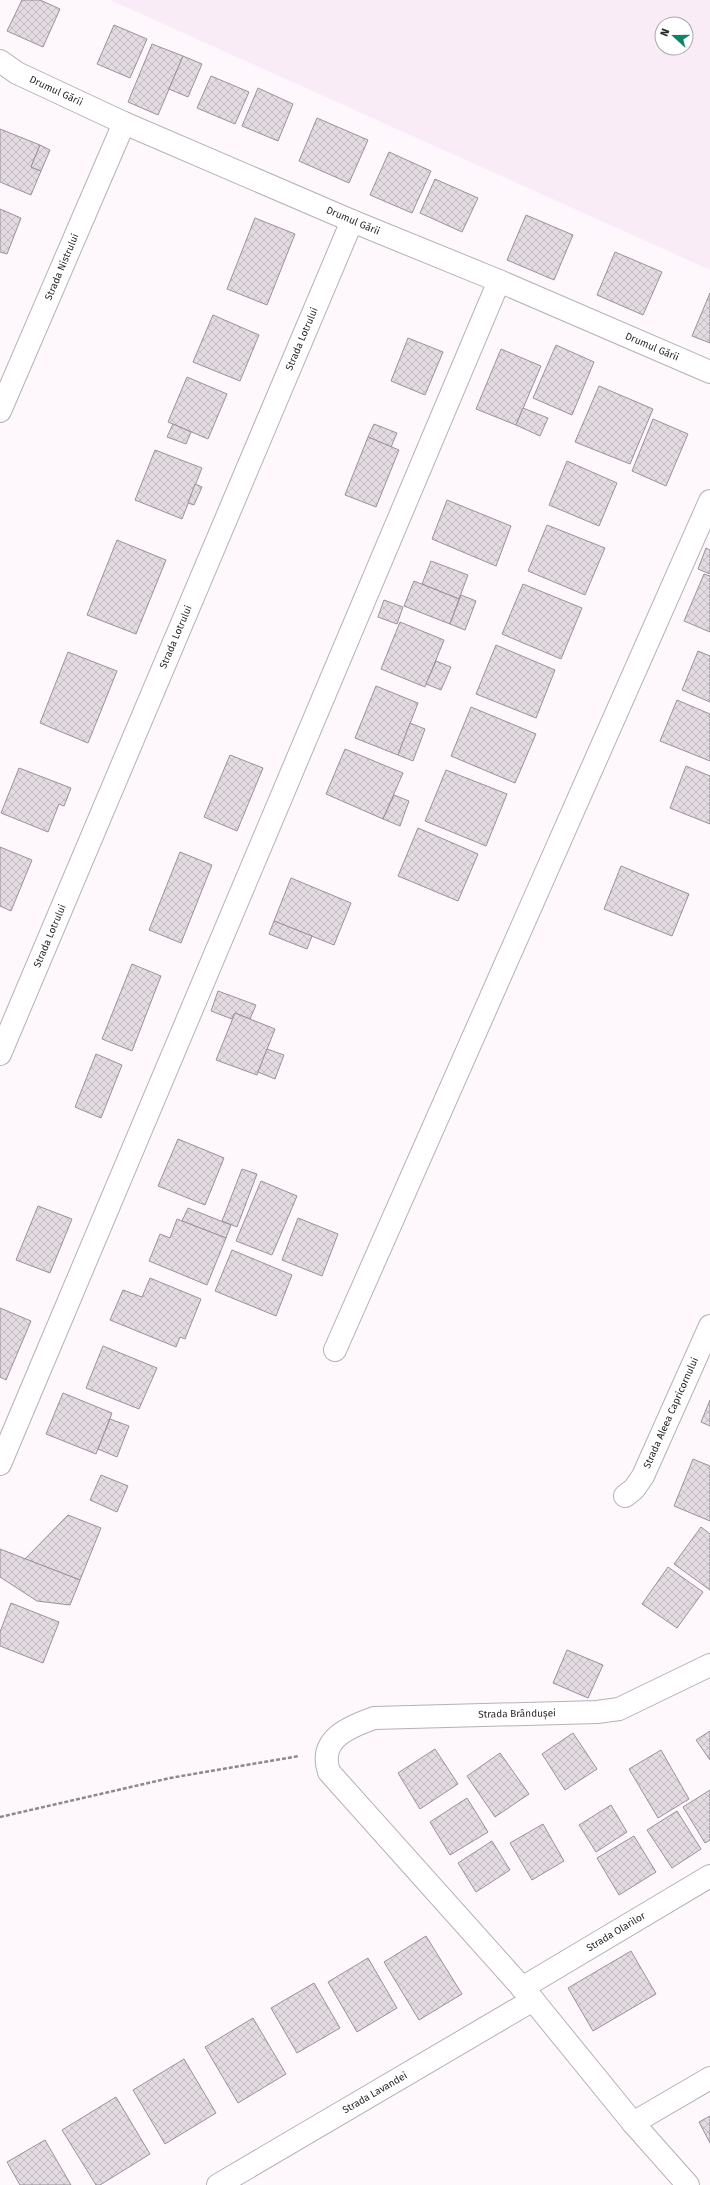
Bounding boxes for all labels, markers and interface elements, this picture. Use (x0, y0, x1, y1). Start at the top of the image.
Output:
north arrow (654, 16, 694, 56)
text: N (658, 27, 673, 38)
street label: Drumul Gării (27, 73, 85, 109)
street label: Drumul Gării (324, 204, 382, 238)
street label: Strada Nistrului (43, 232, 82, 302)
street label: Strada Lotrului (283, 305, 321, 372)
street label: Drumul Gării (623, 330, 681, 364)
street label: Strada Lotrului (157, 603, 195, 670)
street label: Strada Lotrului (31, 902, 69, 969)
street label: Strada Aleea Capricornului (641, 1355, 701, 1471)
street label: Strada Brândușei (478, 1707, 556, 1721)
street label: Strada Olarilor (584, 1910, 648, 1954)
street label: Strada Lavandei (341, 2070, 410, 2116)

